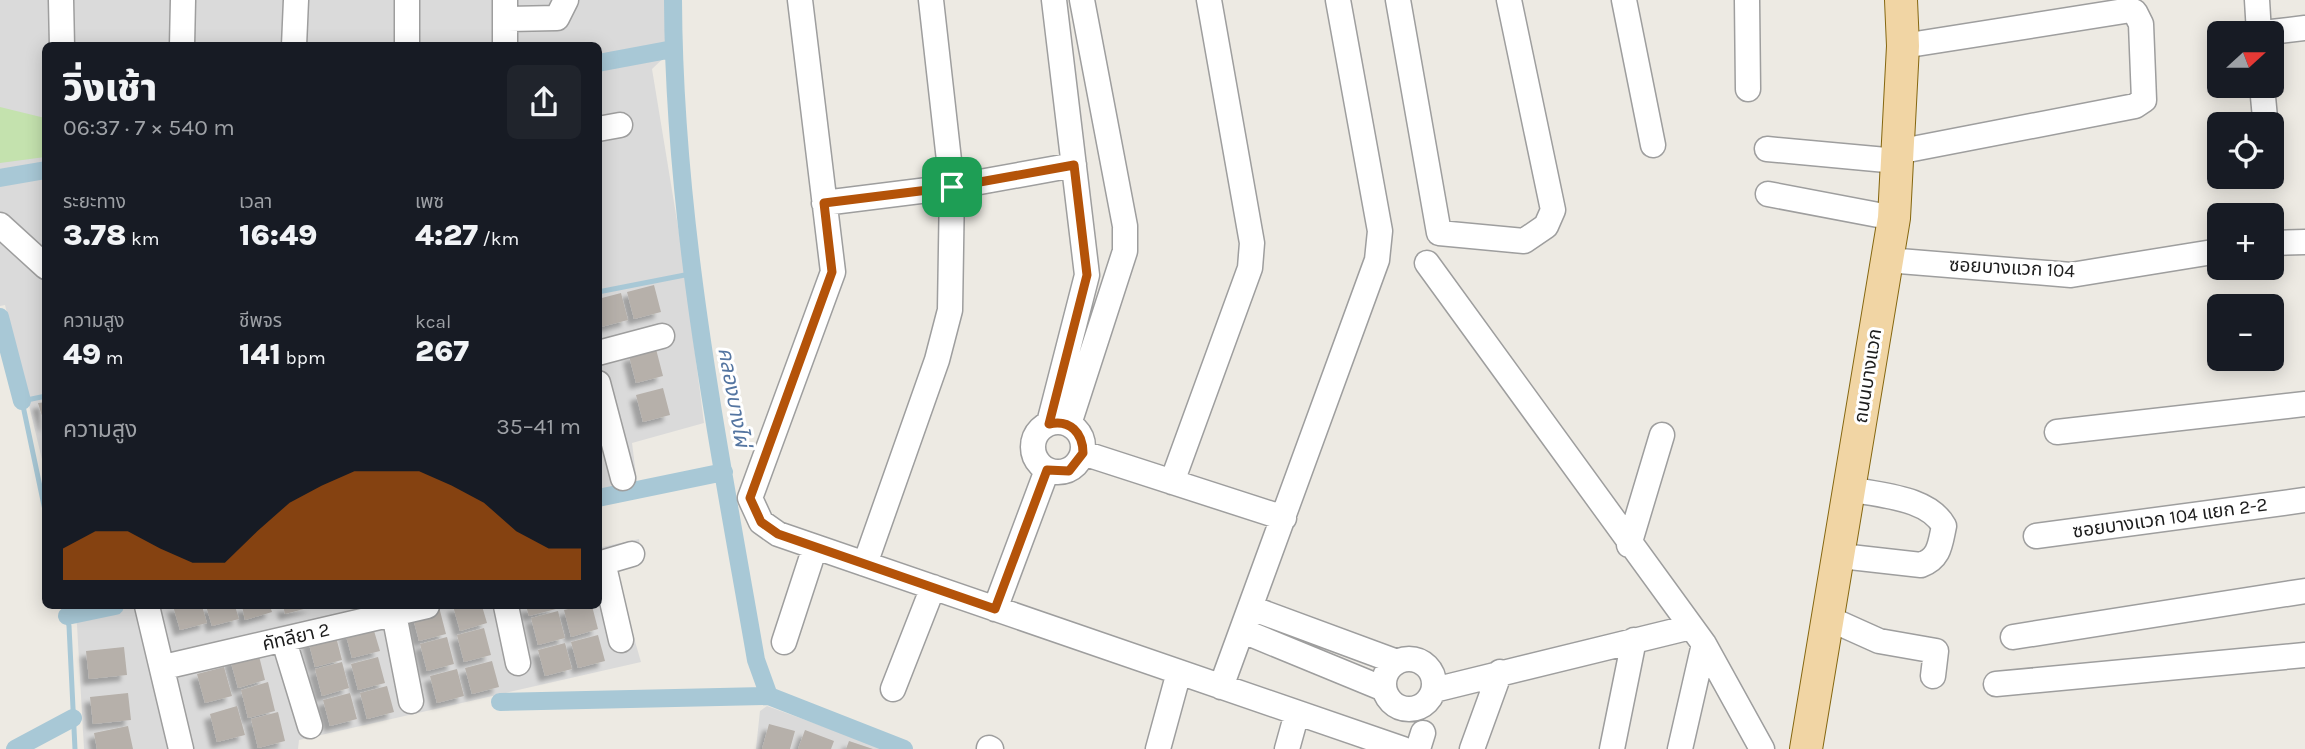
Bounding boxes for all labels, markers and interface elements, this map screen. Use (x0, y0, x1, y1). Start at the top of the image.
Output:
north arrow (2207, 21, 2284, 98)
map controls (2207, 21, 2284, 371)
text: วิ่งเช้า (63, 65, 157, 110)
button: share (507, 65, 581, 139)
button: locate (2207, 112, 2284, 189)
text: 06:37 · 7 × 540 m (63, 114, 235, 141)
pin (922, 157, 982, 217)
icon: arrive (933, 168, 971, 206)
text: ระยะทาง (63, 191, 126, 213)
text: เวลา (239, 191, 272, 213)
text: เพซ (415, 191, 444, 213)
button: + (2207, 203, 2284, 280)
text: 3.78 (63, 217, 126, 253)
text: 16:49 (239, 217, 317, 253)
text: 4:27 (415, 217, 478, 253)
text: km (126, 228, 159, 250)
text: /km (478, 228, 519, 250)
street label: ซอยบางแวก 104 (1948, 254, 2076, 282)
button: − (2207, 294, 2284, 371)
text: ความสูง (63, 310, 124, 332)
text: ชีพจร (239, 310, 282, 332)
text: kcal (415, 311, 451, 333)
street label: ถนนบางแวก (1850, 327, 1886, 425)
text: 267 (415, 333, 469, 369)
text: 49 (63, 336, 101, 372)
text: 141 (239, 336, 281, 372)
water label: คลองบางไผ่ (713, 345, 755, 452)
text: m (101, 347, 124, 369)
text: bpm (281, 347, 326, 369)
text: 35–41 m (496, 413, 581, 440)
text: ความสูง (63, 416, 137, 443)
street label: ซอยบางแวก 104 แยก 2-2 (2071, 493, 2269, 543)
street label: คัทลียา 2 (260, 619, 332, 655)

